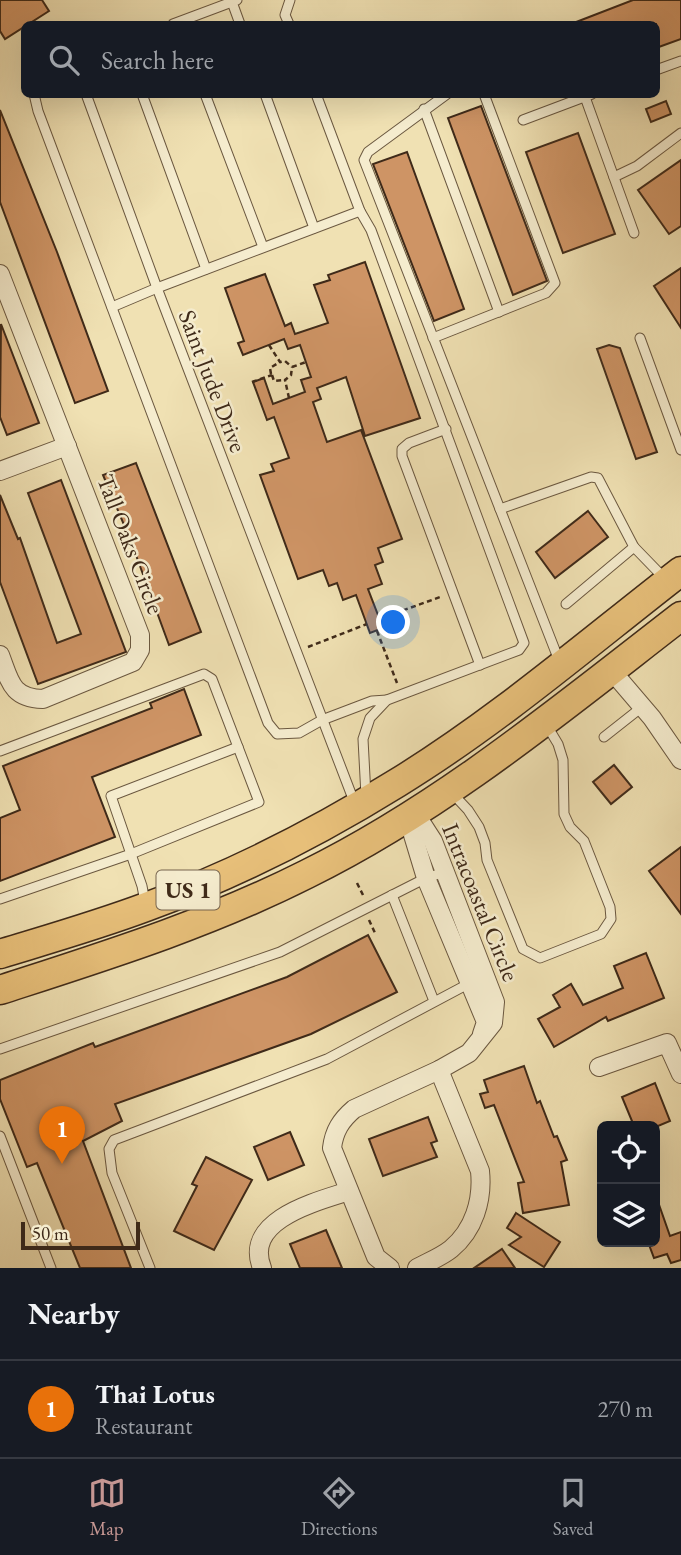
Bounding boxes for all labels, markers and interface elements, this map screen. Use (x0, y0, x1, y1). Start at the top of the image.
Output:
search box (21, 21, 660, 98)
icon: search (45, 41, 83, 79)
text: Search here (101, 43, 214, 77)
street label: Saint Jude Drive (172, 305, 254, 457)
street label: Tall Oaks Circle (90, 470, 172, 618)
your location (376, 605, 410, 639)
street label: Intracoastal Circle (435, 819, 527, 985)
road number: US 1 (156, 870, 220, 909)
pin: 1 (39, 1106, 85, 1164)
map controls (597, 1121, 660, 1247)
button: locate (597, 1121, 660, 1184)
button: layers (597, 1184, 660, 1247)
scale bar (21, 1219, 140, 1251)
text: 50 m (32, 1221, 69, 1246)
text: Nearby (28, 1294, 120, 1333)
text: Thai Lotus (95, 1377, 215, 1411)
text: 1 (45, 1394, 57, 1424)
text: 270 m (597, 1394, 653, 1424)
text: Restaurant (95, 1411, 193, 1441)
tab: Map (88, 1474, 126, 1541)
tab: Directions (301, 1474, 377, 1541)
tab: Saved (553, 1474, 593, 1541)

